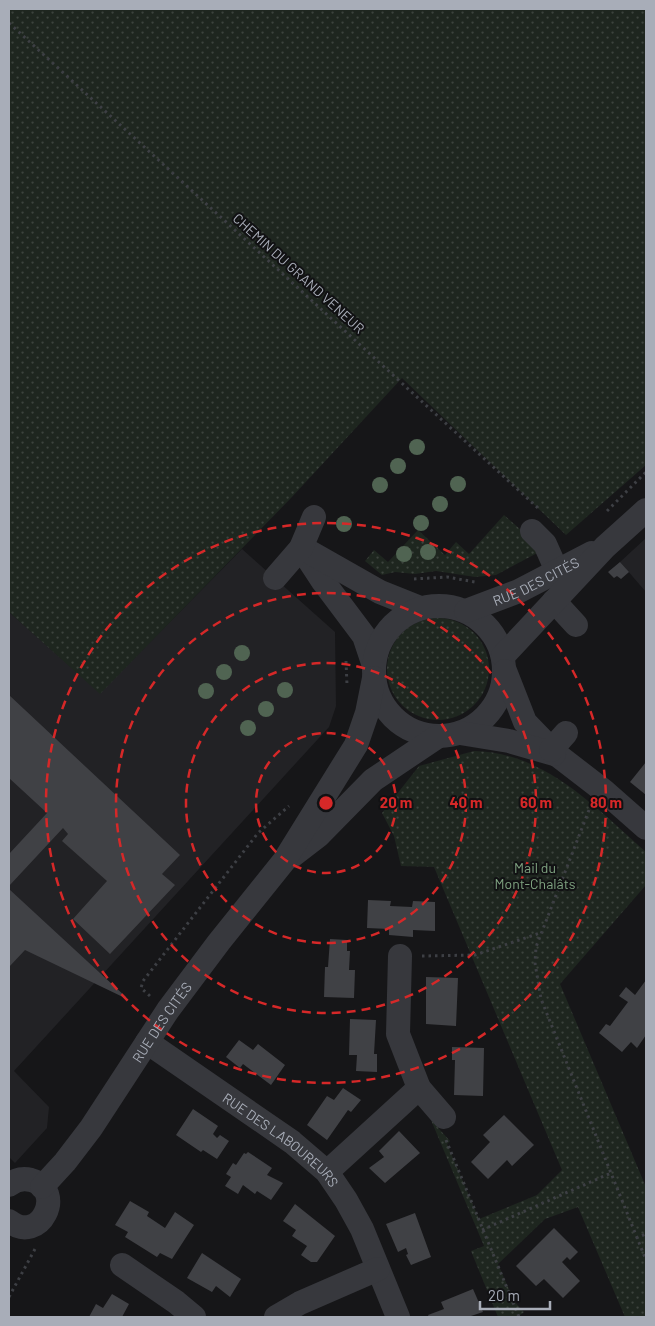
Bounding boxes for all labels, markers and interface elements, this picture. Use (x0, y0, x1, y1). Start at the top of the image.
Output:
street label: CHEMIN DU GRAND VENEUR (230, 209, 368, 337)
street label: RUE DES CITÉS (490, 553, 582, 609)
text: 20 m (380, 793, 412, 811)
text: 40 m (449, 793, 483, 811)
text: 60 m (520, 793, 552, 811)
text: 80 m (590, 793, 622, 811)
centre of rings (317, 794, 335, 812)
park label: Mail du Mont-Chalâts (495, 859, 576, 892)
street label: RUE DES CITÉS (128, 978, 195, 1065)
street label: RUE DES LABOUREURS (220, 1088, 343, 1190)
scale bar (480, 1278, 550, 1310)
text: 20 m (488, 1286, 520, 1304)

